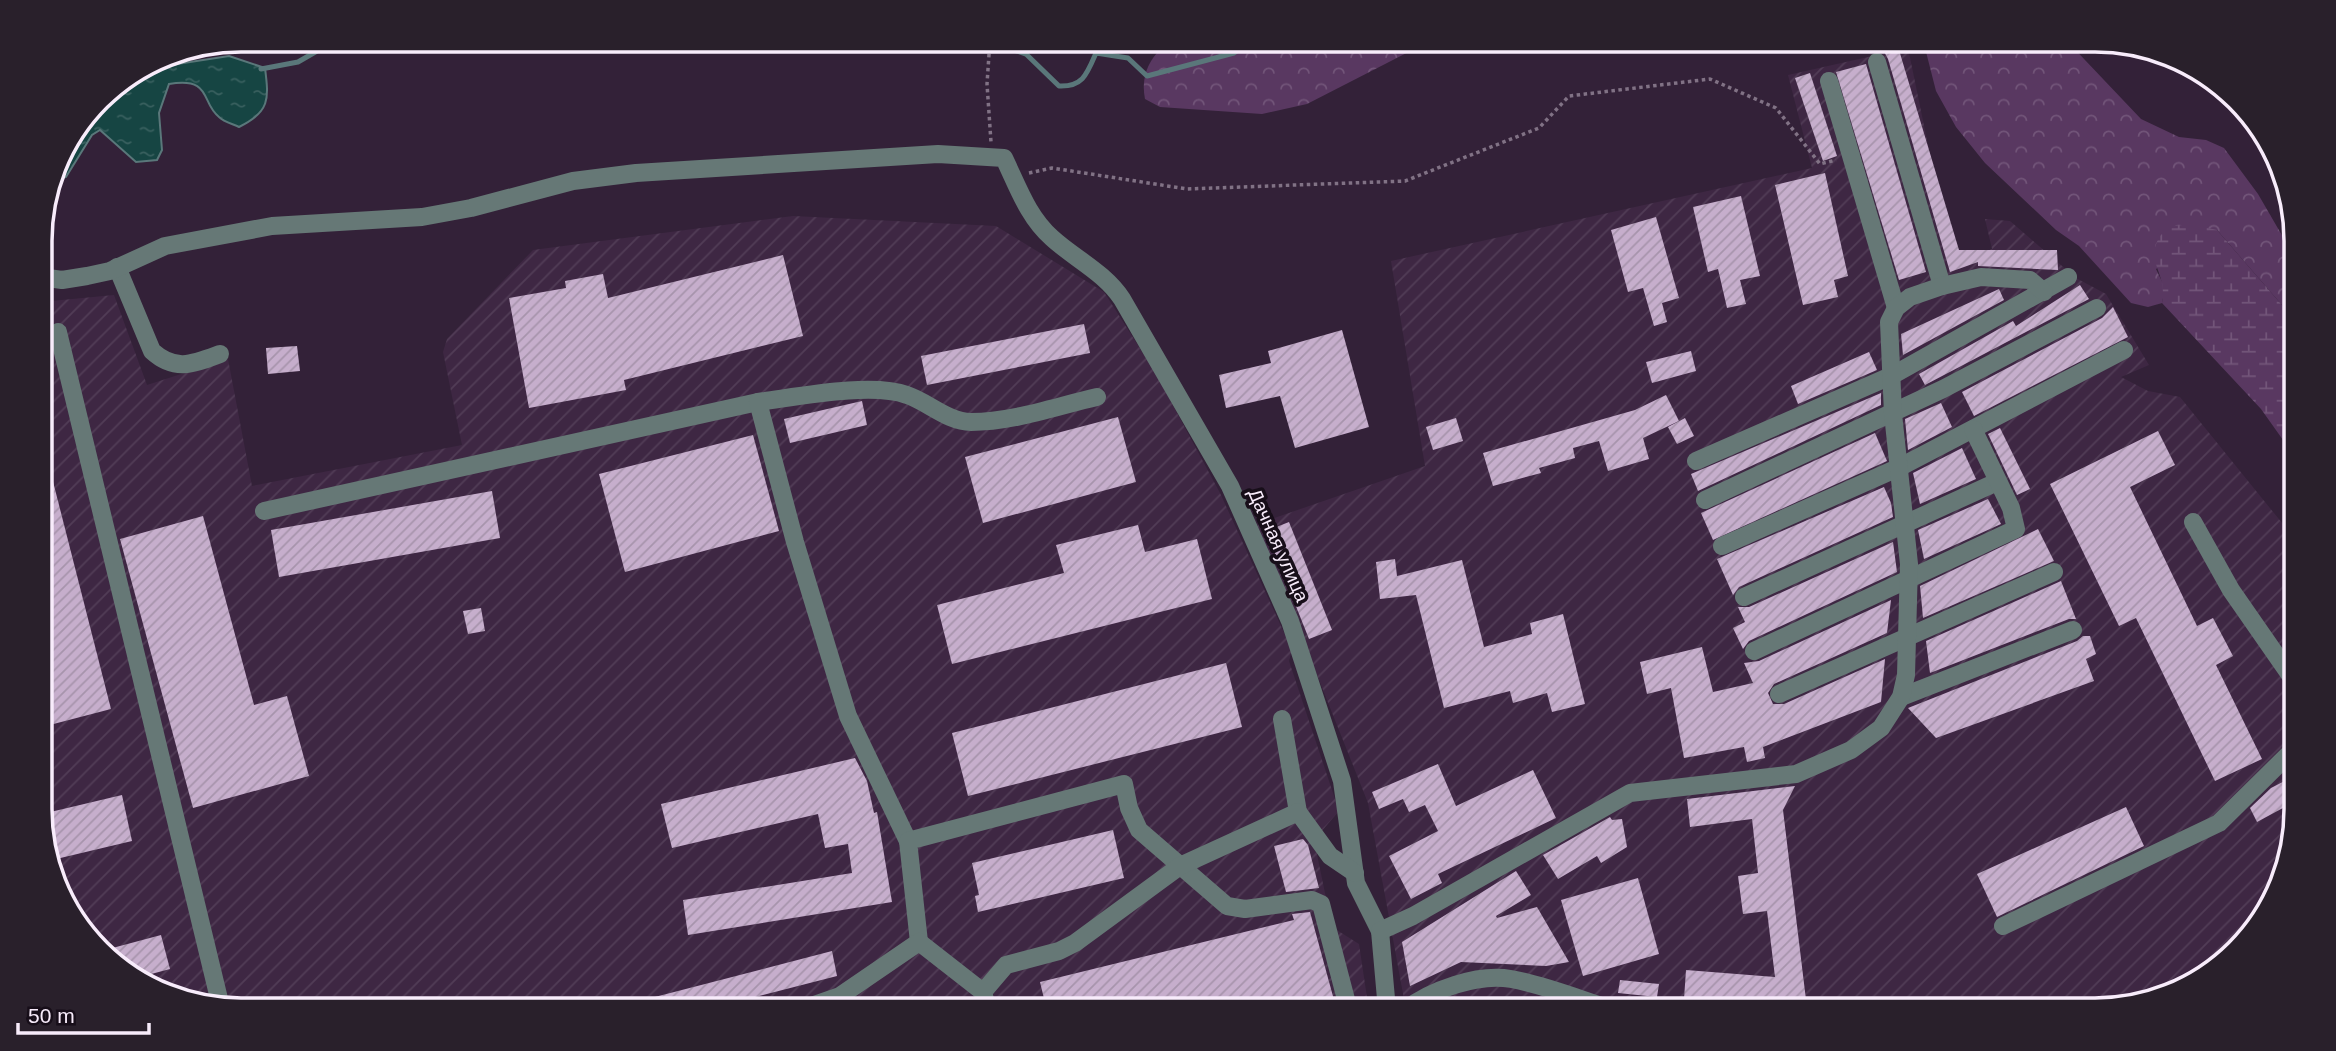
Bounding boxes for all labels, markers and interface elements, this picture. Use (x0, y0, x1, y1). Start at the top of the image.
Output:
street label: Дачная улица (1244, 485, 1313, 605)
scale bar (18, 992, 149, 1036)
text: 50 m (28, 1004, 75, 1027)

